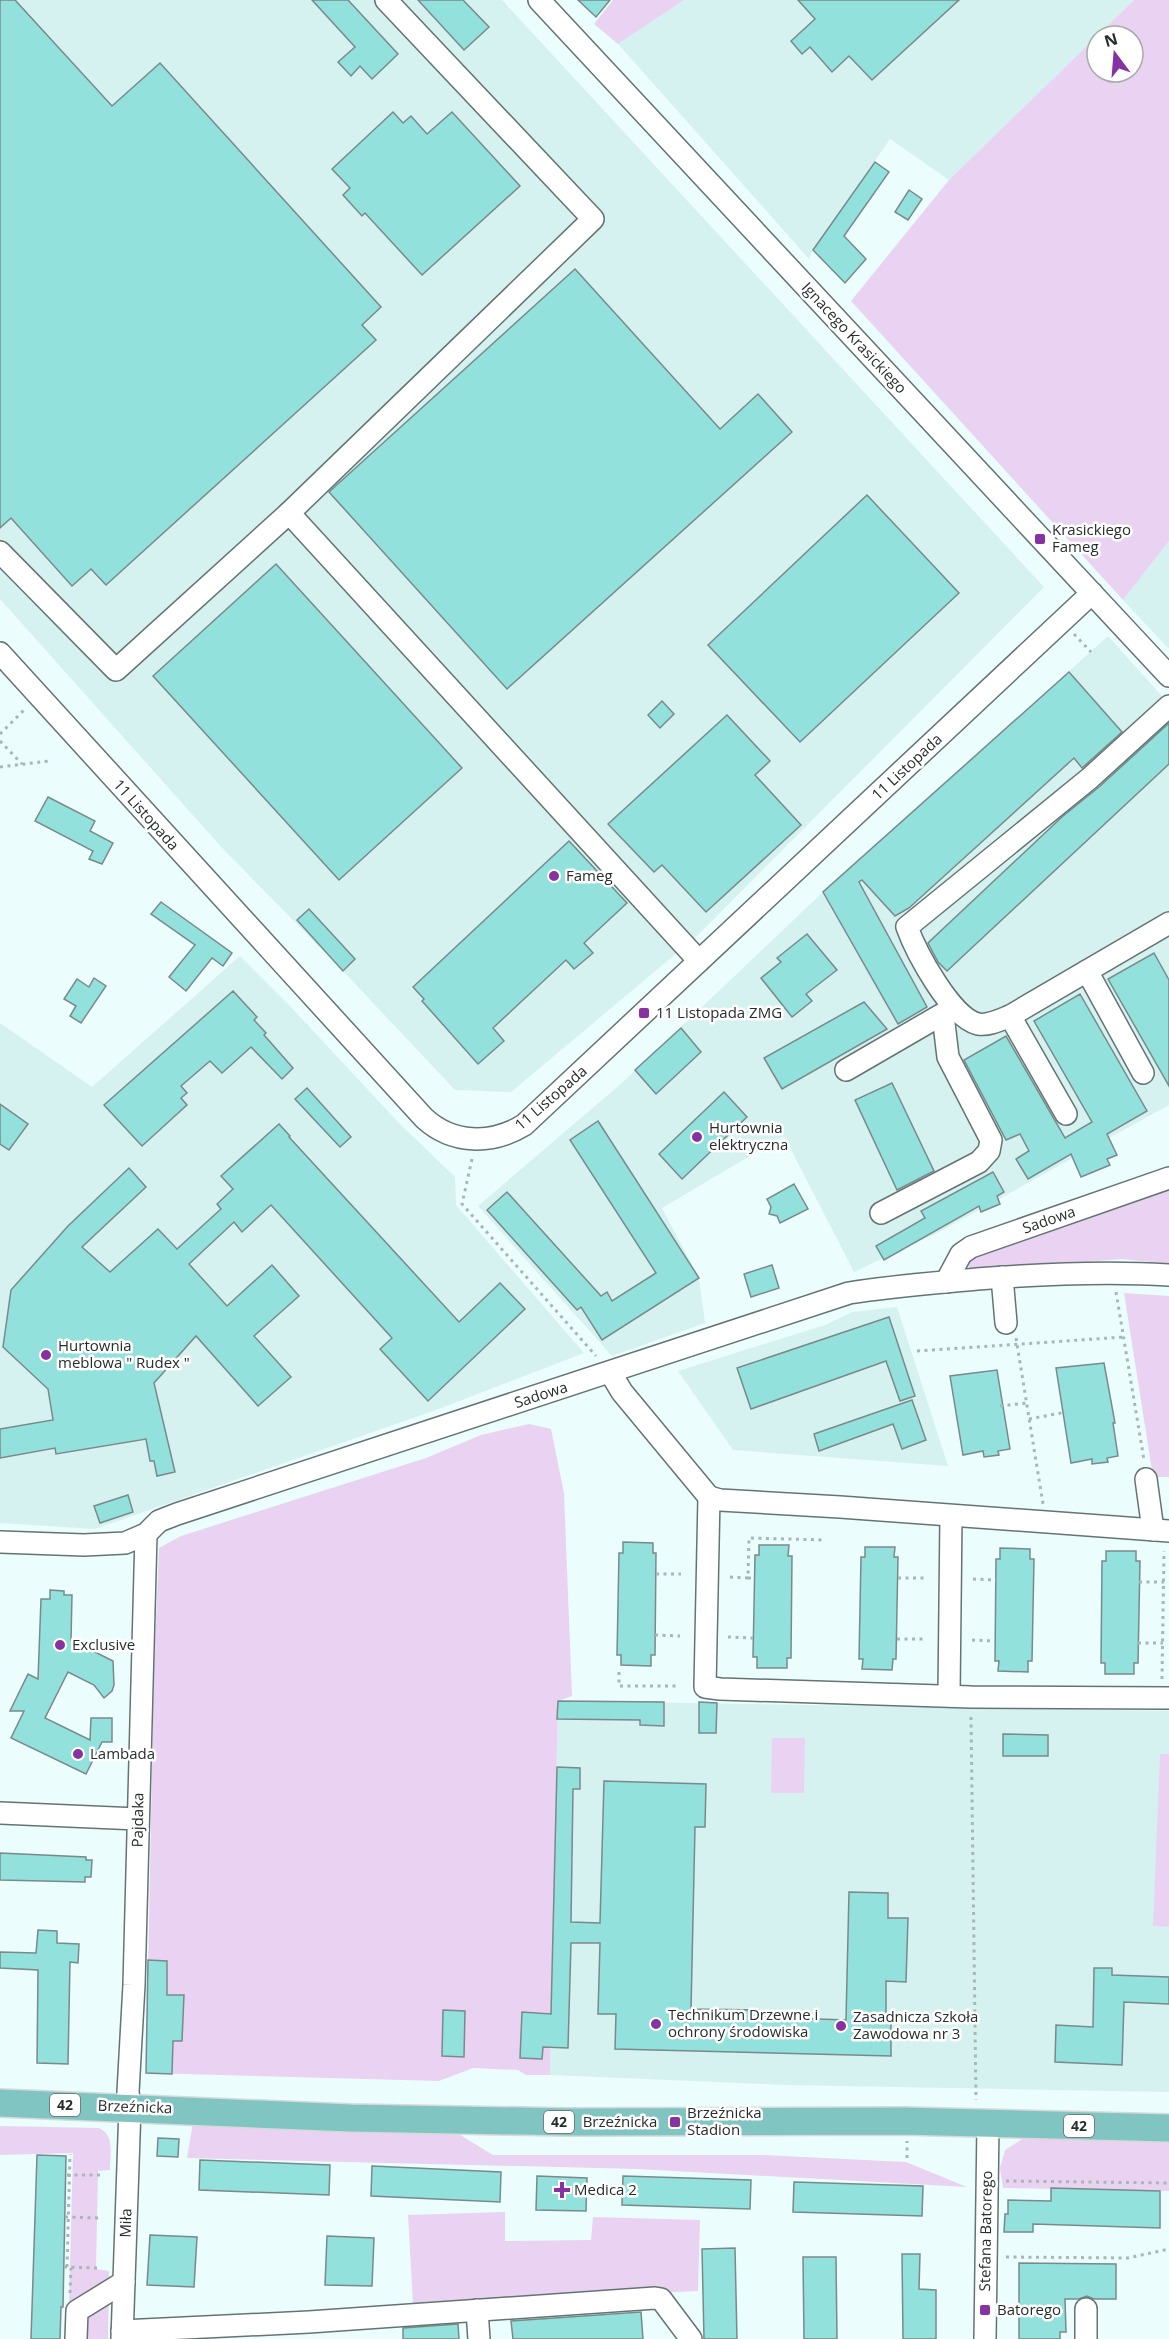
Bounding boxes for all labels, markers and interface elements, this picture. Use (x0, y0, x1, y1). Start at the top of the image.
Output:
north arrow (1085, 24, 1145, 84)
text: N (1102, 27, 1120, 52)
street label: Ignacego Krasickiego (798, 277, 912, 397)
place label: Krasickiego Fameg (1052, 519, 1131, 556)
marker: Krasickiego Fameg (1033, 532, 1047, 546)
street label: 11 Listopada (867, 729, 946, 804)
street label: 11 Listopada (109, 774, 184, 854)
place label: Fameg (566, 865, 613, 885)
marker: Fameg (547, 869, 561, 883)
place label: 11 Listopada ZMG (656, 1002, 782, 1022)
marker: 11 Listopada ZMG (637, 1006, 651, 1020)
street label: 11 Listopada (510, 1060, 591, 1134)
place label: Hurtownia elektryczna (709, 1117, 788, 1154)
marker: Hurtownia elektryczna (690, 1130, 704, 1144)
street label: Sadowa (1020, 1201, 1078, 1237)
place label: Hurtownia meblowa " Rudex " (58, 1335, 190, 1372)
marker: Hurtownia meblowa " Rudex " (39, 1348, 53, 1362)
street label: Sadowa (512, 1376, 570, 1412)
place label: Exclusive (72, 1634, 135, 1654)
marker: Exclusive (53, 1638, 67, 1652)
place label: Lambada (90, 1743, 155, 1763)
marker: Lambada (71, 1747, 85, 1761)
street label: Pajdaka (127, 1792, 147, 1848)
place label: Technikum Drzewne i ochrony środowiska (668, 2004, 818, 2041)
place label: Zasadnicza Szkoła Zawodowa nr 3 (853, 2006, 978, 2043)
marker: Technikum Drzewne i ochrony środowiska (649, 2017, 663, 2031)
marker: Zasadnicza Szkoła Zawodowa nr 3 (834, 2019, 848, 2033)
road number: 42 (50, 2094, 80, 2116)
street label: Brzeźnicka (97, 2095, 173, 2117)
place label: Brzeźnicka Stadion (687, 2102, 762, 2139)
road number: 42 (544, 2111, 574, 2133)
street label: Brzeźnicka (583, 2111, 657, 2131)
marker: Brzeźnicka Stadion (668, 2115, 682, 2129)
road number: 42 (1064, 2115, 1094, 2137)
street label: Stefana Batorego (974, 2170, 996, 2292)
place label: Medica 2 (574, 2179, 637, 2199)
marker: Medica 2 (555, 2183, 569, 2197)
street label: Miła (114, 2208, 136, 2238)
place label: Batorego (997, 2299, 1061, 2319)
marker: Batorego (978, 2303, 992, 2317)

